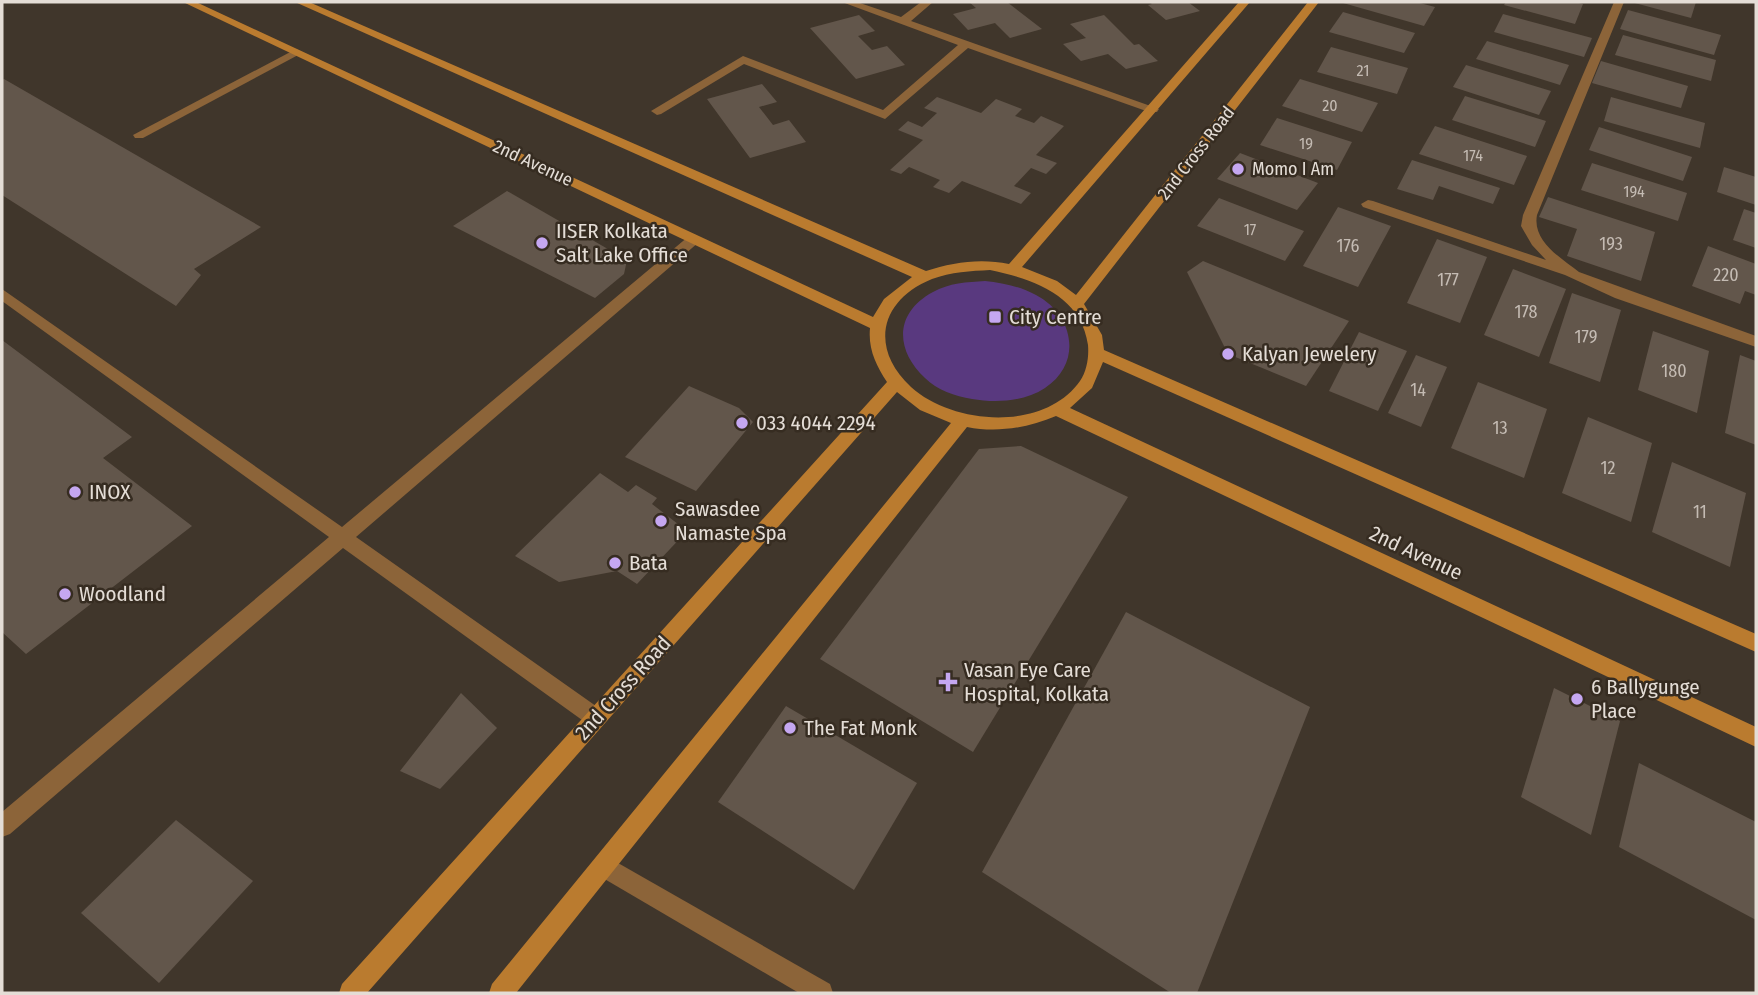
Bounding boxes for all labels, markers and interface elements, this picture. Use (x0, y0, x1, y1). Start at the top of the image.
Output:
house number: 21 (1357, 61, 1369, 80)
house number: 20 (1322, 96, 1338, 115)
street label: 2nd Cross Road (1153, 102, 1239, 204)
house number: 19 (1299, 134, 1313, 153)
street label: 2nd Avenue (490, 135, 576, 191)
house number: 174 (1463, 146, 1483, 165)
place label: Momo I Am (1252, 158, 1334, 180)
marker: Momo I Am (1230, 161, 1246, 177)
house number: 194 (1623, 182, 1645, 201)
place label: IISER Kolkata Salt Lake Office (556, 218, 688, 268)
house number: 17 (1244, 220, 1257, 239)
house number: 193 (1599, 233, 1623, 255)
marker: IISER Kolkata Salt Lake Office (534, 235, 550, 251)
house number: 176 (1337, 235, 1359, 257)
house number: 220 (1713, 264, 1739, 286)
house number: 177 (1437, 269, 1459, 291)
house number: 178 (1515, 301, 1537, 323)
place label: City Centre (1009, 304, 1102, 330)
marker: City Centre (987, 309, 1003, 325)
house number: 179 (1575, 326, 1597, 348)
place label: Kalyan Jewelery (1242, 341, 1377, 367)
marker: Kalyan Jewelery (1220, 346, 1236, 362)
house number: 180 (1661, 360, 1687, 382)
house number: 14 (1410, 379, 1426, 401)
place label: 033 4044 2294 (756, 410, 876, 436)
marker: 033 4044 2294 (734, 415, 750, 431)
house number: 13 (1492, 417, 1508, 439)
house number: 12 (1601, 457, 1616, 479)
place label: INOX (89, 479, 131, 505)
marker: INOX (67, 484, 83, 500)
place label: Sawasdee Namaste Spa (675, 496, 787, 546)
house number: 11 (1693, 501, 1707, 523)
marker: Sawasdee Namaste Spa (653, 513, 669, 529)
street label: 2nd Avenue (1365, 520, 1467, 586)
place label: Bata (629, 550, 668, 576)
marker: Bata (607, 555, 623, 571)
place label: Woodland (79, 581, 166, 607)
marker: Woodland (57, 586, 73, 602)
street label: 2nd Cross Road (570, 631, 676, 745)
place label: Vasan Eye Care Hospital, Kolkata (964, 657, 1109, 707)
marker: Vasan Eye Care Hospital, Kolkata (938, 672, 958, 692)
place label: 6 Ballygunge Place (1591, 674, 1700, 724)
marker: 6 Ballygunge Place (1569, 691, 1585, 707)
place label: The Fat Monk (804, 715, 917, 741)
marker: The Fat Monk (782, 720, 798, 736)

